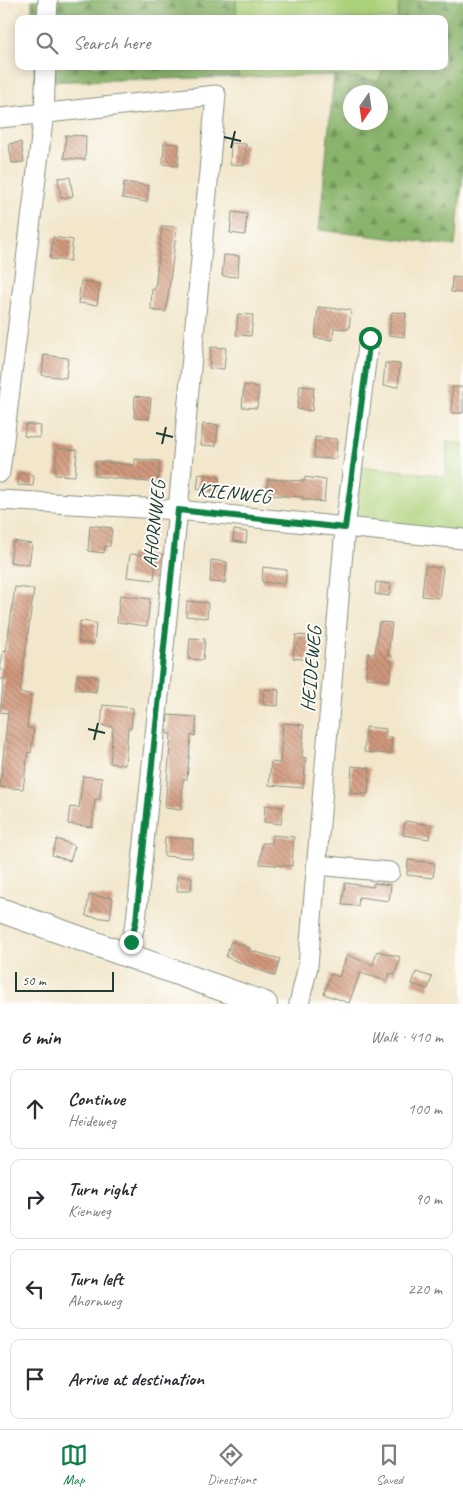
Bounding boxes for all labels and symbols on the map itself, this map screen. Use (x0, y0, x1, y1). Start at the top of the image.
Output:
north arrow (343, 85, 388, 130)
route start (359, 327, 382, 350)
street label: AHORNWEG (137, 477, 171, 569)
street label: KIENWEG (196, 477, 274, 510)
street label: HEIDEWEG (295, 623, 327, 713)
route end (120, 931, 143, 954)
scale bar (15, 969, 114, 992)

